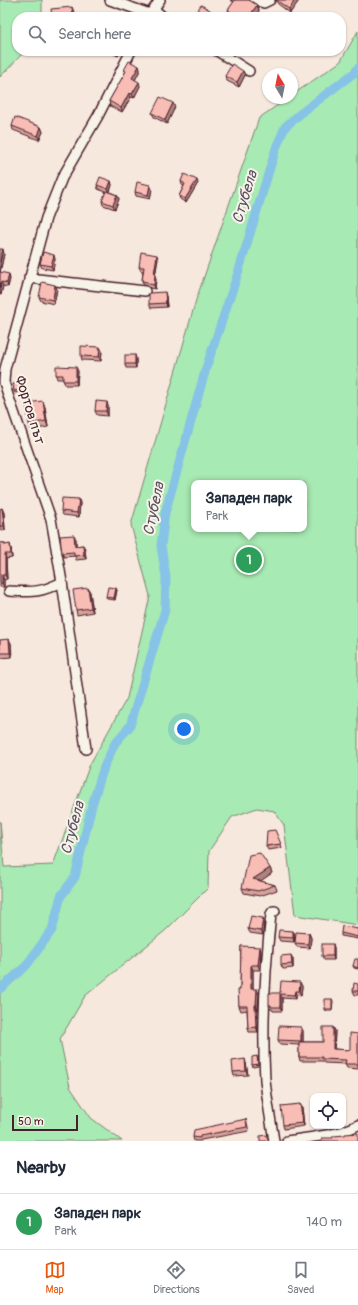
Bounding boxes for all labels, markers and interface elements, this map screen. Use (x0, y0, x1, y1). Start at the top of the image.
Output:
search box (12, 12, 346, 56)
icon: search (26, 23, 48, 45)
text: Search here (58, 25, 131, 44)
north arrow (262, 68, 298, 104)
water label: Стубела (228, 167, 262, 226)
street label: Фортов път (12, 374, 48, 446)
water label: Стубела (139, 480, 169, 537)
popup (191, 480, 307, 532)
text: Западен парк (205, 489, 293, 508)
text: Park (205, 508, 228, 524)
pin: 1 (236, 545, 262, 575)
your location (174, 719, 194, 739)
water label: Стубела (57, 798, 89, 857)
map controls (310, 1093, 346, 1129)
button: locate (310, 1093, 346, 1129)
scale bar (12, 1113, 78, 1132)
text: 50 m (18, 1115, 44, 1128)
text: Nearby (16, 1157, 65, 1178)
text: Западен парк (54, 1204, 141, 1223)
text: 1 (26, 1214, 32, 1230)
text: 140 m (306, 1214, 342, 1230)
text: Park (54, 1223, 77, 1239)
tab: Map (44, 1259, 66, 1296)
tab: Directions (153, 1259, 200, 1296)
tab: Saved (287, 1259, 314, 1296)

